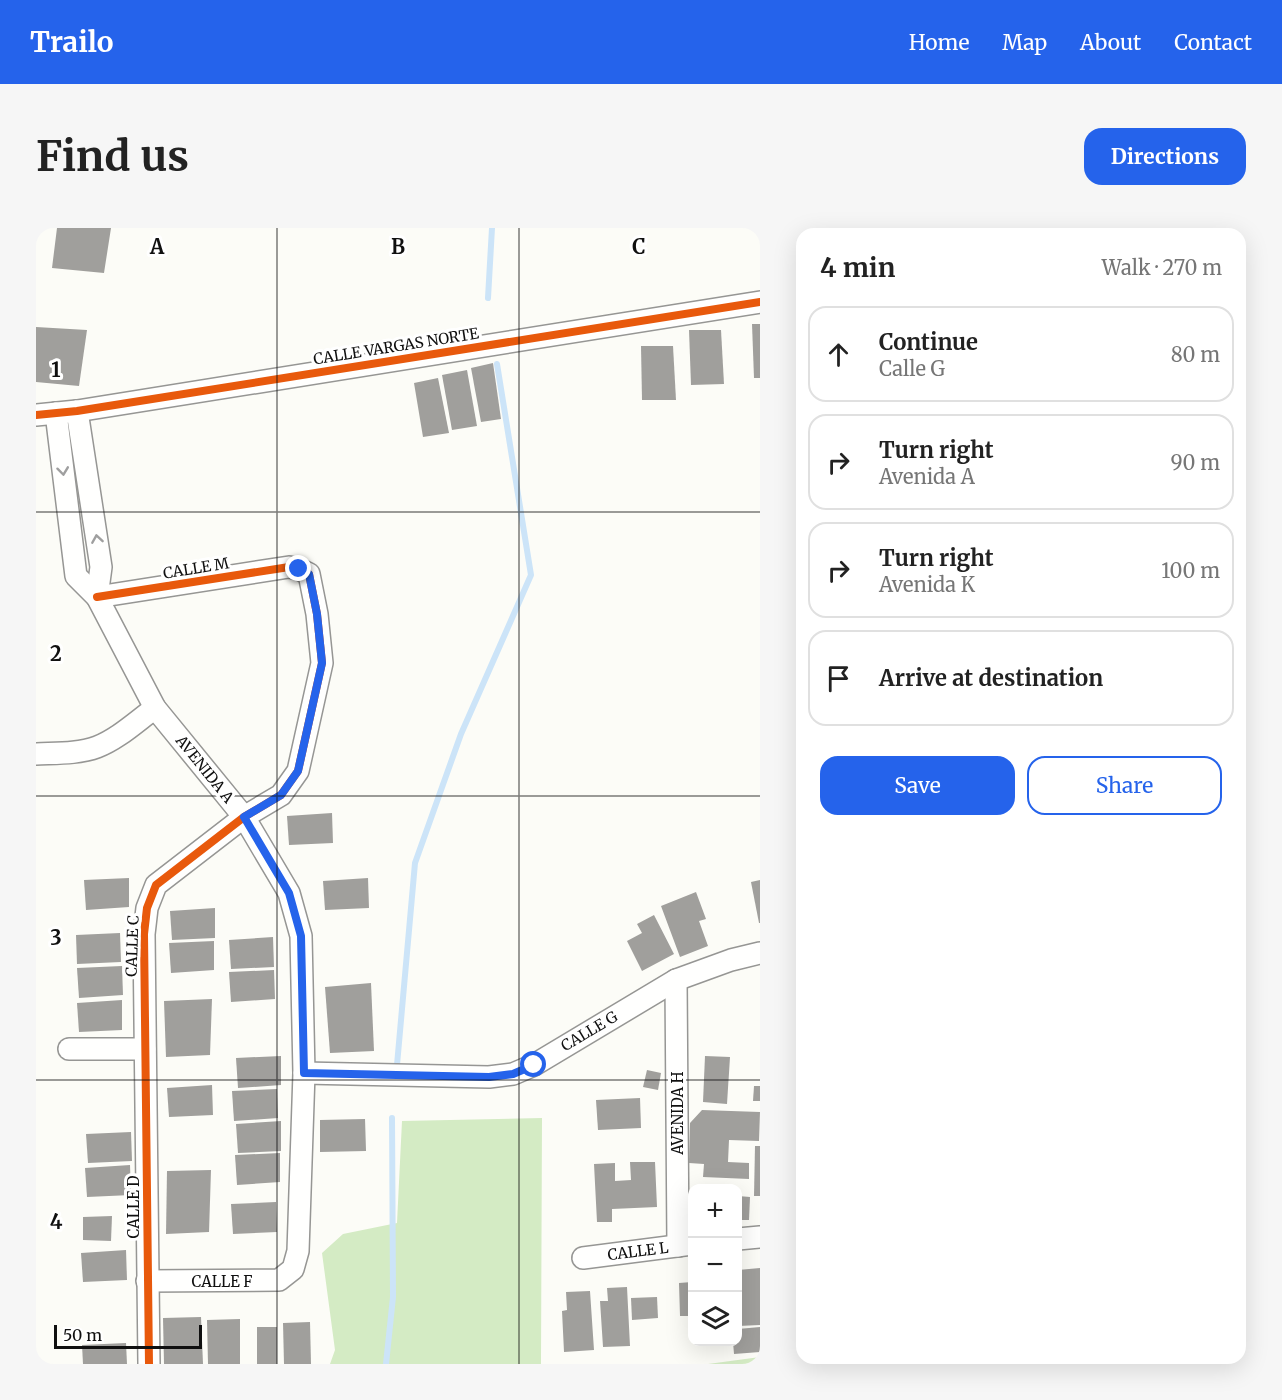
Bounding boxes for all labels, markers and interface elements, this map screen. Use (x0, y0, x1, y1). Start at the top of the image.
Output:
text: Trailo (30, 24, 114, 60)
text: Home (909, 29, 969, 56)
text: Map (1002, 29, 1047, 56)
text: About (1080, 29, 1141, 56)
text: Contact (1174, 29, 1252, 56)
button: Directions (1084, 128, 1246, 185)
text: Find us (36, 130, 189, 182)
text: A (149, 234, 165, 259)
text: B (391, 234, 405, 259)
text: C (632, 234, 646, 259)
text: 4 min (820, 251, 895, 284)
text: Walk · 270 m (1102, 255, 1222, 280)
street label: CALLE VARGAS NORTE (312, 323, 480, 368)
text: Continue (879, 328, 978, 356)
icon: ahead (822, 338, 855, 371)
text: 80 m (1171, 342, 1220, 367)
text: Calle G (879, 356, 945, 381)
text: 1 (51, 357, 61, 382)
text: Turn right (879, 436, 993, 464)
icon: right (822, 446, 855, 479)
text: 90 m (1170, 450, 1220, 475)
text: Avenida A (879, 464, 975, 489)
one-way arrow (57, 467, 69, 476)
one-way arrow (91, 535, 104, 545)
text: Turn right (879, 544, 993, 572)
street label: CALLE M (162, 553, 231, 583)
icon: right (822, 554, 855, 587)
route end (285, 555, 311, 581)
text: 100 m (1161, 558, 1220, 583)
text: Avenida K (879, 572, 975, 597)
text: 2 (50, 641, 62, 666)
icon: arrive (822, 662, 855, 695)
text: Arrive at destination (879, 664, 1103, 692)
street label: AVENIDA A (171, 730, 238, 807)
button: Save (820, 756, 1015, 815)
button: Share (1027, 756, 1222, 815)
street label: CALLE C (121, 915, 143, 977)
text: 3 (50, 925, 62, 950)
street label: CALLE G (557, 1007, 621, 1055)
route start (520, 1051, 546, 1077)
street label: AVENIDA H (668, 1071, 687, 1156)
street label: CALLE D (124, 1175, 143, 1239)
map controls (688, 1184, 742, 1346)
button: + (688, 1184, 742, 1238)
text: 4 (50, 1209, 63, 1234)
street label: CALLE L (607, 1238, 670, 1264)
button: − (688, 1238, 742, 1292)
street label: CALLE F (191, 1272, 253, 1291)
button: layers (688, 1292, 742, 1346)
scale bar (54, 1322, 202, 1350)
text: 50 m (63, 1325, 102, 1345)

